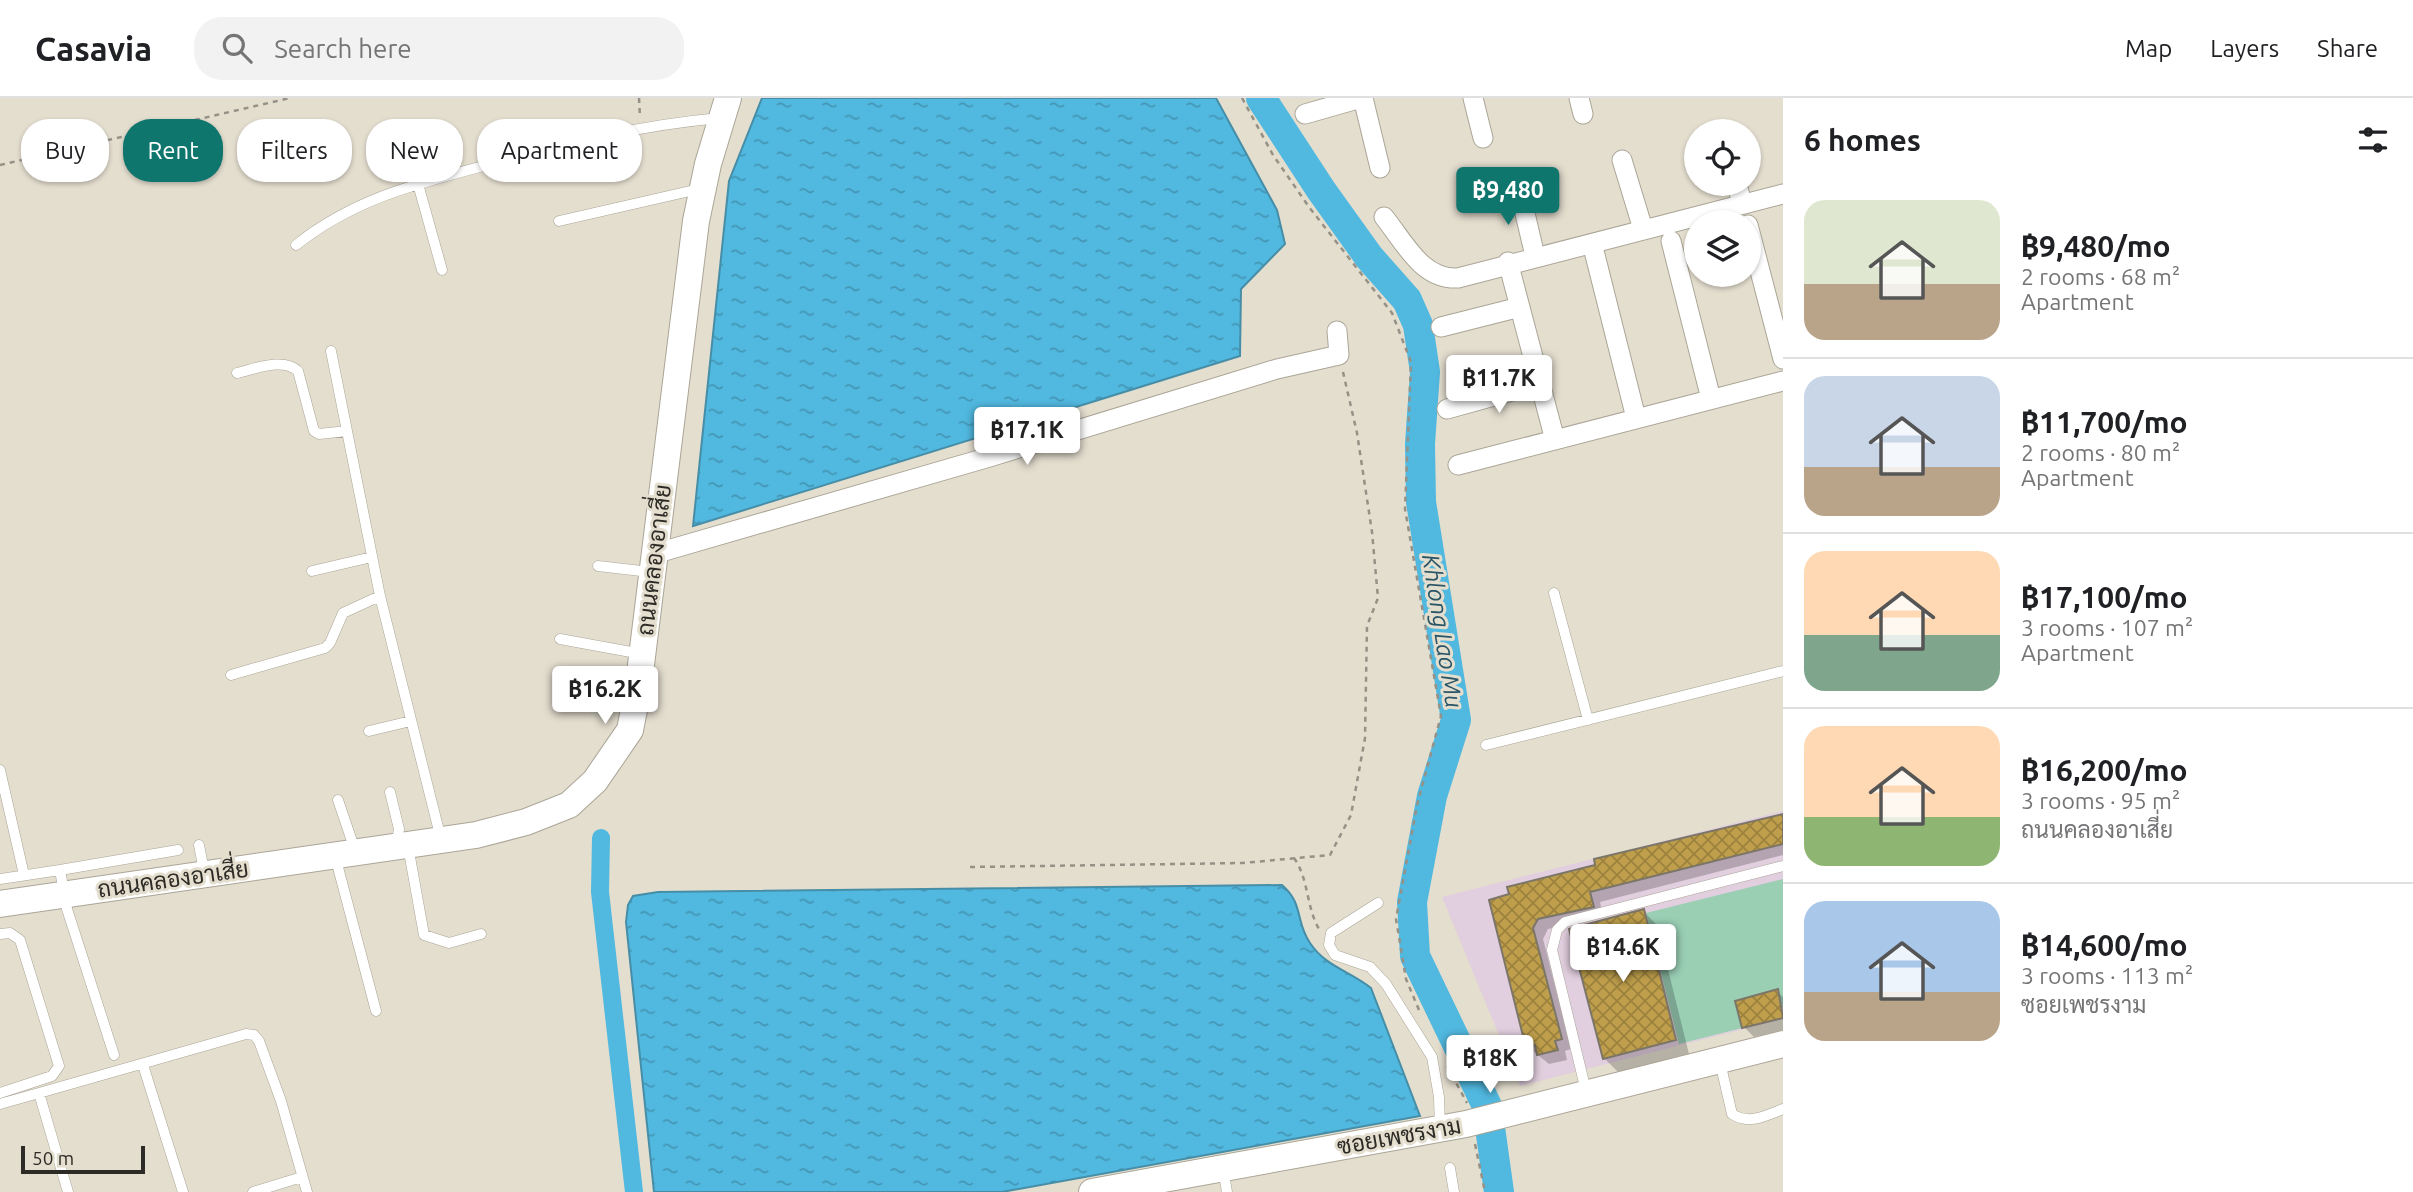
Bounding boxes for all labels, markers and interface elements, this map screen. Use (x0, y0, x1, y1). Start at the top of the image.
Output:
search box (194, 17, 684, 80)
icon: search (218, 29, 256, 67)
text: Casavia (35, 30, 152, 67)
text: Search here (274, 34, 412, 63)
text: Map (2125, 35, 2172, 62)
text: Layers (2210, 35, 2279, 62)
text: Share (2317, 35, 2378, 62)
chip: Buy (21, 119, 109, 182)
chip: Rent (123, 119, 223, 182)
chip: Filters (237, 119, 352, 182)
chip: New (366, 119, 463, 182)
chip: Apartment (477, 119, 642, 182)
map controls (1684, 119, 1761, 287)
button: locate (1684, 119, 1761, 196)
icon: filters (2354, 121, 2392, 159)
text: 6 homes (1804, 123, 1921, 157)
pin: ฿9,480 (1451, 167, 1565, 227)
text: ฿9,480 (1472, 177, 1544, 202)
button: layers (1684, 210, 1761, 287)
icon: home (1860, 228, 1944, 312)
text: ฿9,480/mo (2021, 229, 2171, 263)
text: 2 rooms · 68 m² (2021, 264, 2180, 289)
text: Apartment (2021, 289, 2134, 314)
pin: ฿11.7K (1442, 356, 1556, 415)
text: ฿11.7K (1462, 365, 1536, 390)
icon: home (1860, 404, 1944, 488)
text: ฿11,700/mo (2021, 405, 2188, 439)
pin: ฿17.1K (970, 408, 1084, 467)
text: ฿17.1K (990, 417, 1064, 442)
text: 2 rooms · 80 m² (2021, 440, 2180, 465)
text: Apartment (2021, 465, 2134, 490)
street label: ถนนคลองอาเสี่ย (624, 482, 675, 637)
water label: Khlong Lao Mu (1417, 552, 1468, 710)
icon: home (1860, 579, 1944, 663)
text: ฿17,100/mo (2021, 580, 2188, 614)
text: 3 rooms · 107 m² (2021, 615, 2193, 640)
text: Apartment (2021, 640, 2134, 665)
pin: ฿16.2K (548, 666, 662, 726)
text: ฿16.2K (568, 676, 642, 701)
text: ฿16,200/mo (2021, 753, 2188, 787)
icon: home (1860, 754, 1944, 838)
text: 3 rooms · 95 m² (2021, 788, 2180, 813)
text: ถนนคลองอาเสี่ย (2021, 817, 2173, 842)
street label: ถนนคลองอาเสี่ย (95, 848, 250, 901)
pin: ฿14.6K (1566, 924, 1680, 984)
text: ฿14,600/mo (2021, 928, 2188, 962)
icon: home (1860, 929, 1944, 1013)
text: ฿14.6K (1586, 934, 1660, 959)
text: 3 rooms · 113 m² (2021, 963, 2193, 988)
text: ซอยเพชรงาม (2021, 992, 2146, 1017)
pin: ฿18K (1449, 1035, 1531, 1095)
text: ฿18K (1462, 1045, 1518, 1070)
street label: ซอยเพชรงาม (1335, 1112, 1463, 1159)
scale bar (21, 1143, 145, 1175)
text: 50 m (32, 1147, 74, 1169)

